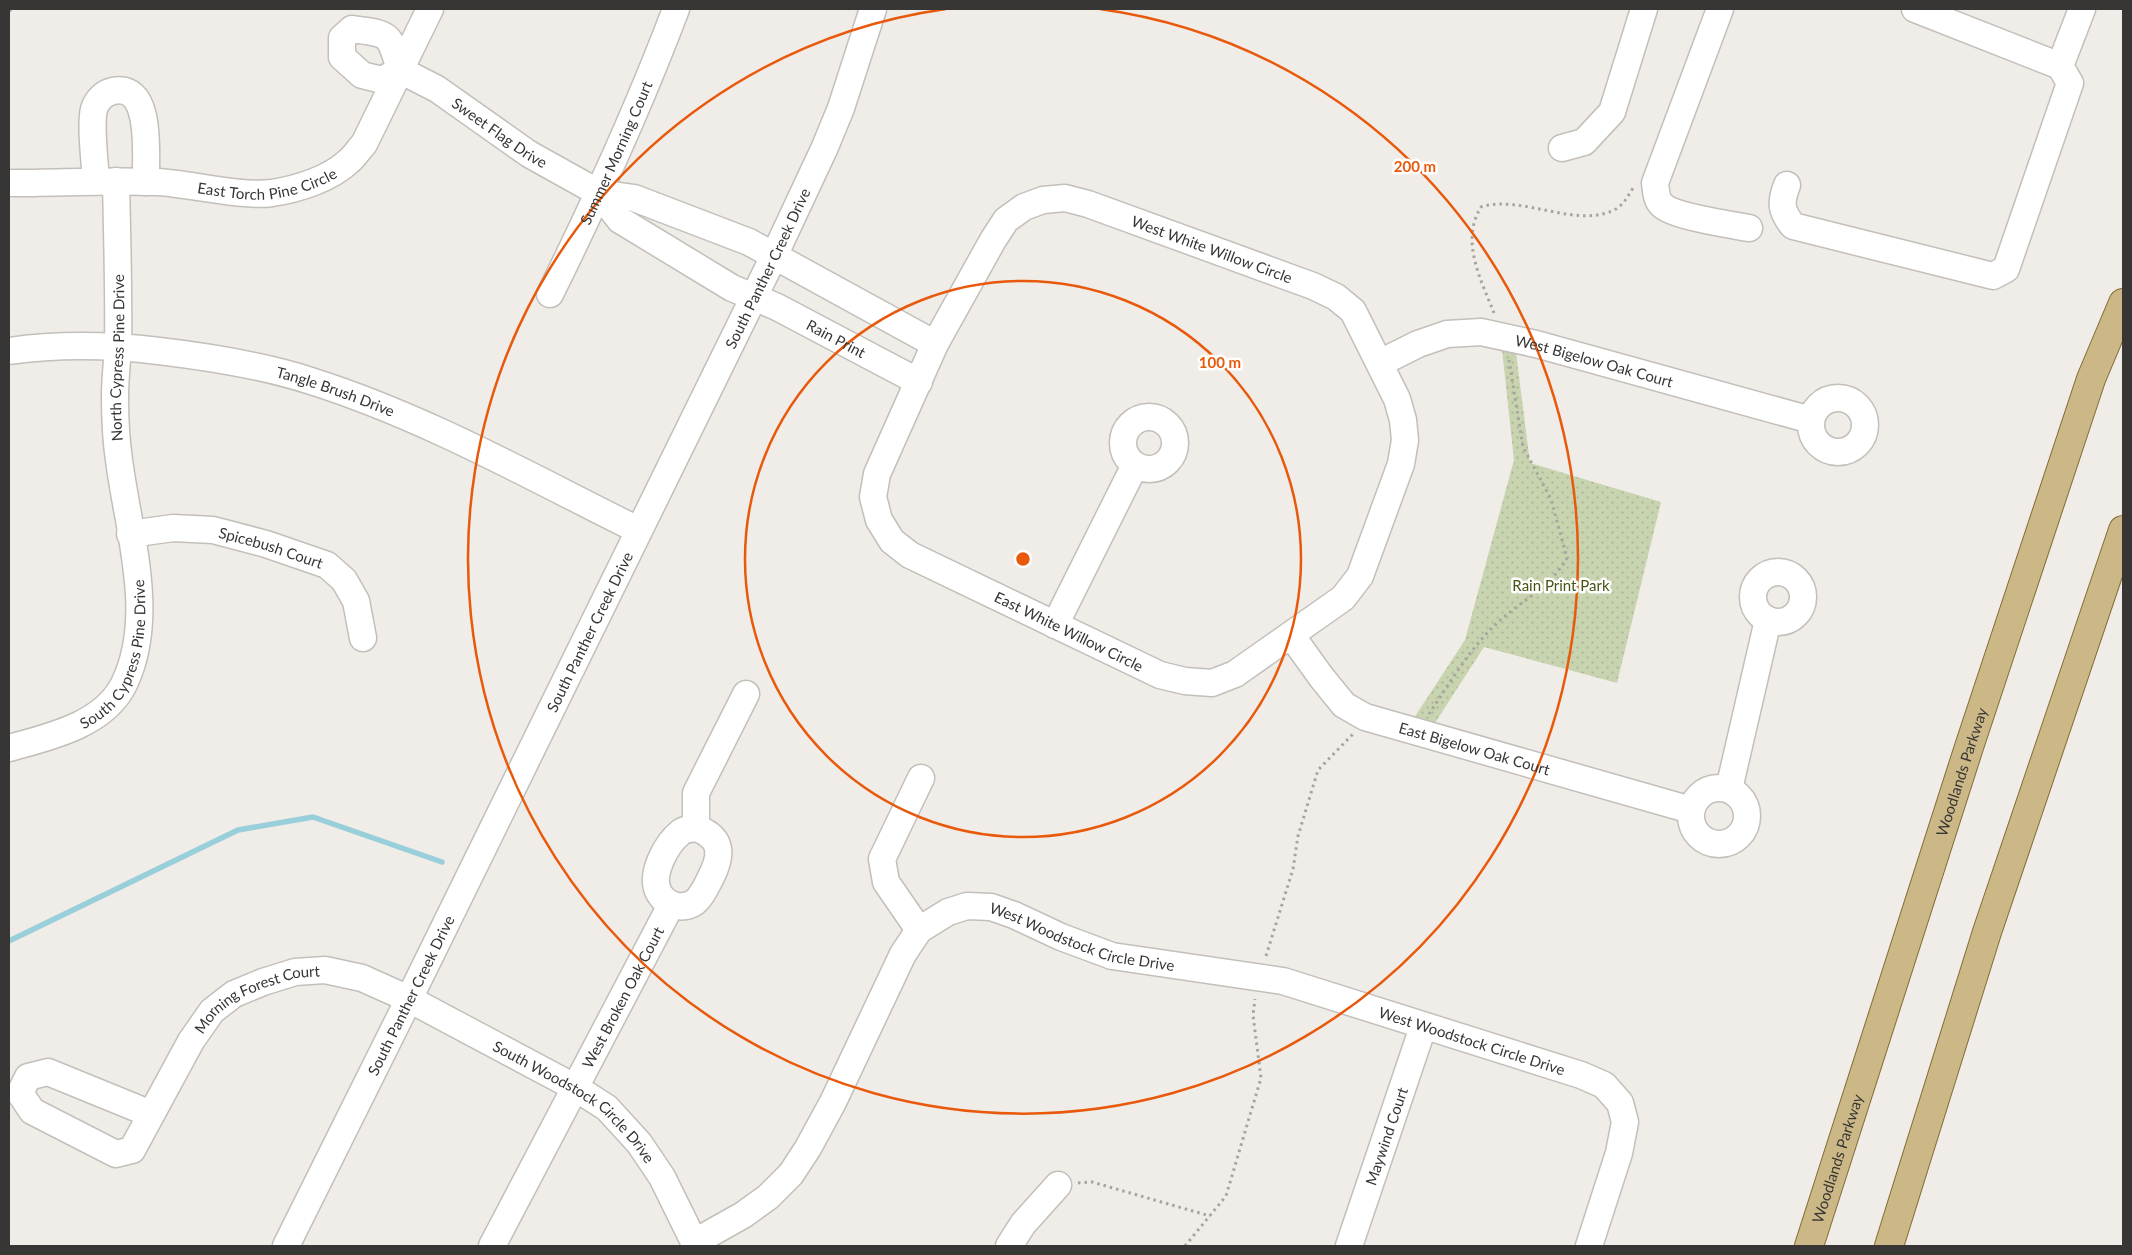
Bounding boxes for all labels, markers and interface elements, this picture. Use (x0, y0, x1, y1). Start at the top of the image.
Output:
street label: Summer Morning Court (576, 78, 656, 227)
street label: Sweet Flag Drive (449, 94, 550, 171)
text: 200 m (1394, 157, 1436, 175)
street label: East Torch Pine Circle (196, 164, 340, 203)
street label: South Panther Creek Drive (721, 185, 814, 351)
street label: West White Willow Circle (1129, 212, 1295, 287)
street label: North Cypress Pine Drive (106, 274, 127, 442)
street label: Rain Print (804, 315, 869, 361)
street label: West Bigelow Oak Court (1514, 331, 1676, 391)
text: 100 m (1199, 353, 1241, 371)
street label: Tangle Brush Drive (275, 362, 397, 420)
street label: Spicebush Court (217, 523, 326, 572)
street label: South Panther Creek Drive (542, 549, 636, 715)
centre of rings (1014, 550, 1032, 568)
park label: Rain Print Park (1512, 576, 1610, 594)
street label: South Cypress Pine Drive (76, 579, 148, 732)
street label: East White Willow Circle (992, 587, 1146, 675)
street label: Woodlands Parkway (1932, 705, 1991, 838)
street label: East Bigelow Oak Court (1397, 718, 1553, 779)
street label: West Woodstock Circle Drive (987, 898, 1176, 974)
street label: South Panther Creek Drive (364, 912, 458, 1078)
street label: West Broken Oak Court (578, 923, 667, 1071)
street label: Morning Forest Court (190, 961, 321, 1037)
street label: West Woodstock Circle Drive (1377, 1003, 1567, 1078)
street label: South Woodstock Circle Drive (490, 1037, 659, 1166)
street label: Maywind Court (1361, 1084, 1411, 1187)
street label: Woodlands Parkway (1808, 1091, 1866, 1225)

